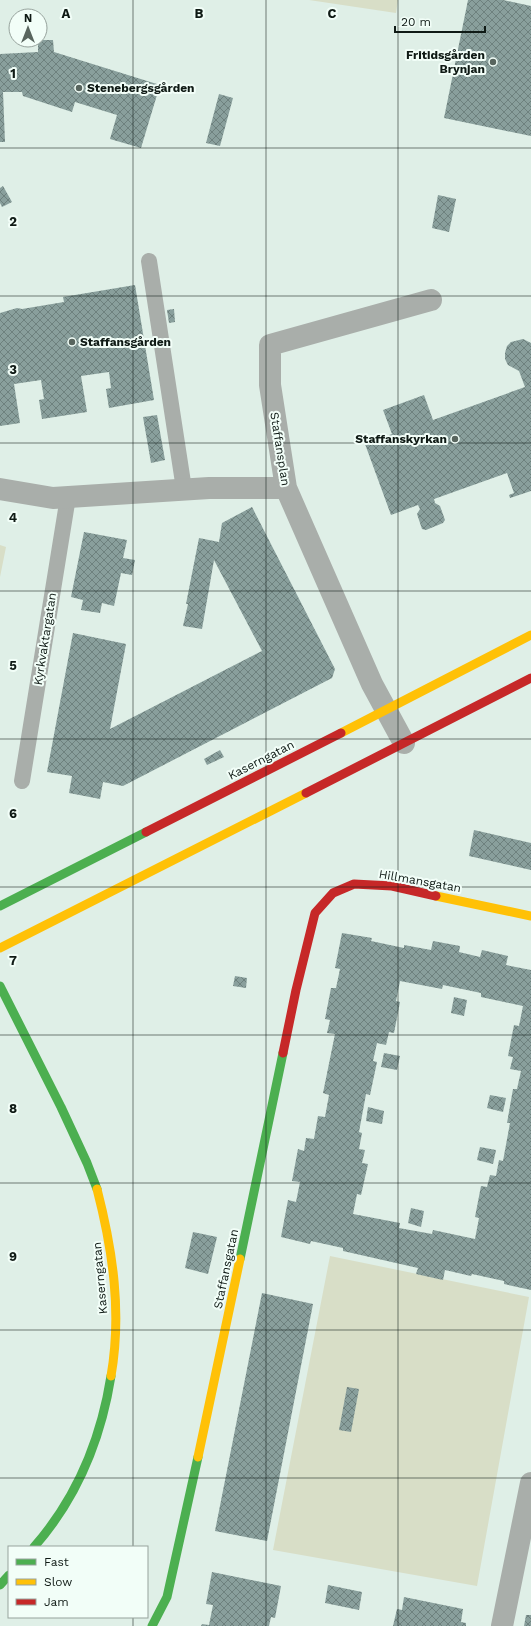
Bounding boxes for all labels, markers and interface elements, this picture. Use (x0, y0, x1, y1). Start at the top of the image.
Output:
text: A (62, 6, 71, 21)
text: B (195, 6, 204, 21)
text: C (328, 6, 337, 21)
north arrow (8, 8, 48, 48)
scale bar (395, 8, 485, 34)
text: N (24, 12, 32, 25)
text: 20 m (401, 15, 431, 29)
place label: Fritidsgården Brynjan (406, 48, 485, 76)
marker: Fritidsgården Brynjan (488, 57, 498, 67)
text: 1 (10, 66, 16, 81)
place label: Stenebergsgården (87, 81, 195, 95)
marker: Stenebergsgården (74, 83, 84, 93)
text: 2 (9, 214, 17, 229)
place label: Staffansgården (80, 335, 171, 349)
marker: Staffansgården (67, 337, 77, 347)
text: 3 (9, 362, 17, 377)
street label: Staffansplan (267, 411, 293, 487)
place label: Staffanskyrkan (355, 432, 447, 446)
marker: Staffanskyrkan (450, 434, 460, 444)
text: 4 (9, 510, 18, 525)
street label: Kyrkvaktargatan (31, 592, 59, 686)
text: 5 (9, 658, 17, 673)
street label: Kaserngatan (226, 737, 296, 783)
text: 6 (9, 806, 17, 821)
street label: Hillmansgatan (378, 867, 462, 895)
text: 7 (9, 953, 17, 968)
text: 8 (9, 1101, 17, 1116)
street label: Staffansgatan (211, 1228, 241, 1310)
street label: Kaserngatan (90, 1241, 110, 1315)
text: 9 (9, 1249, 17, 1264)
legend (8, 1546, 148, 1618)
text: Fast (44, 1555, 69, 1569)
text: Slow (44, 1575, 72, 1589)
text: Jam (44, 1595, 69, 1609)

